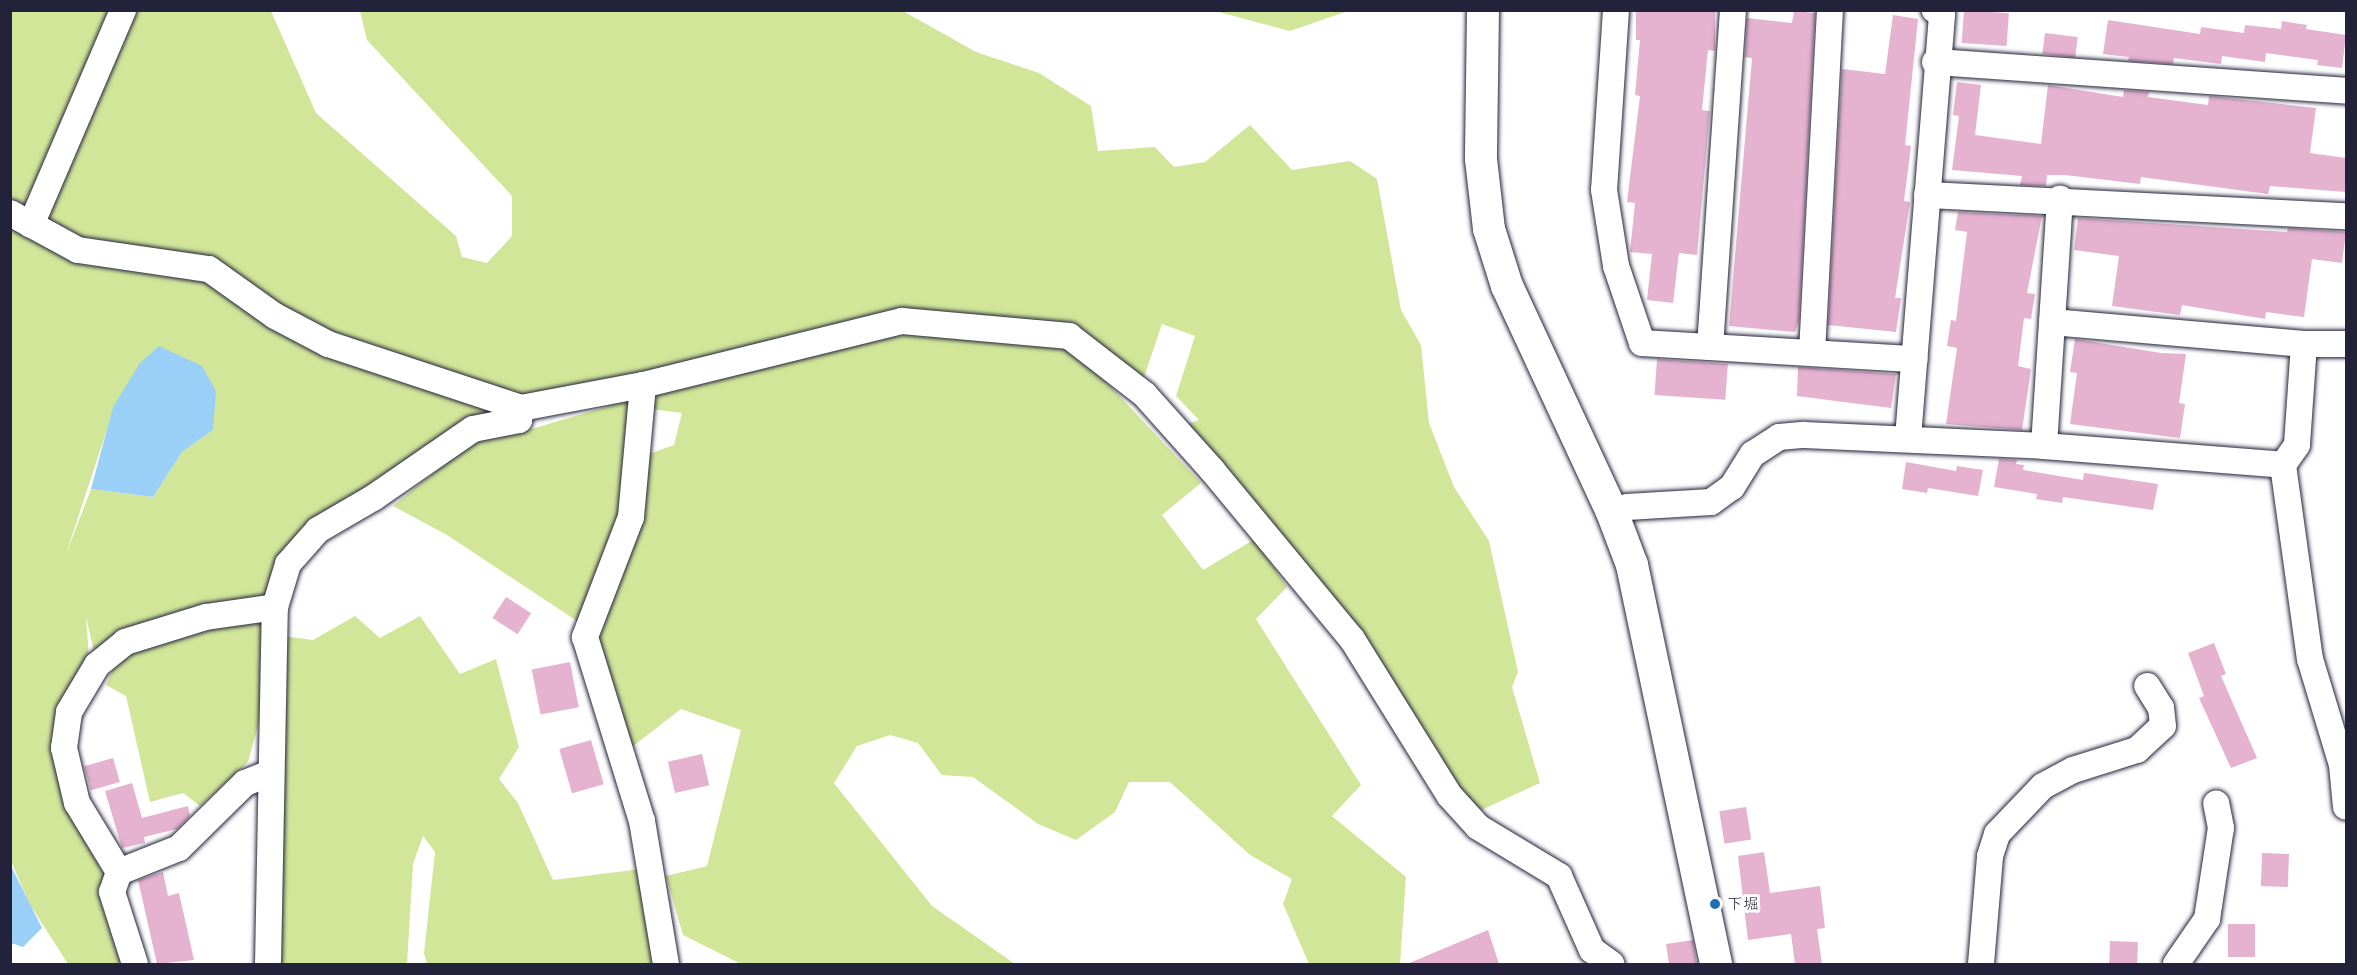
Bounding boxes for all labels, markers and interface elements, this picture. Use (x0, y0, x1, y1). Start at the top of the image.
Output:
place label: 下堀 (1727, 894, 1759, 914)
marker: 下堀 (1708, 897, 1722, 911)

